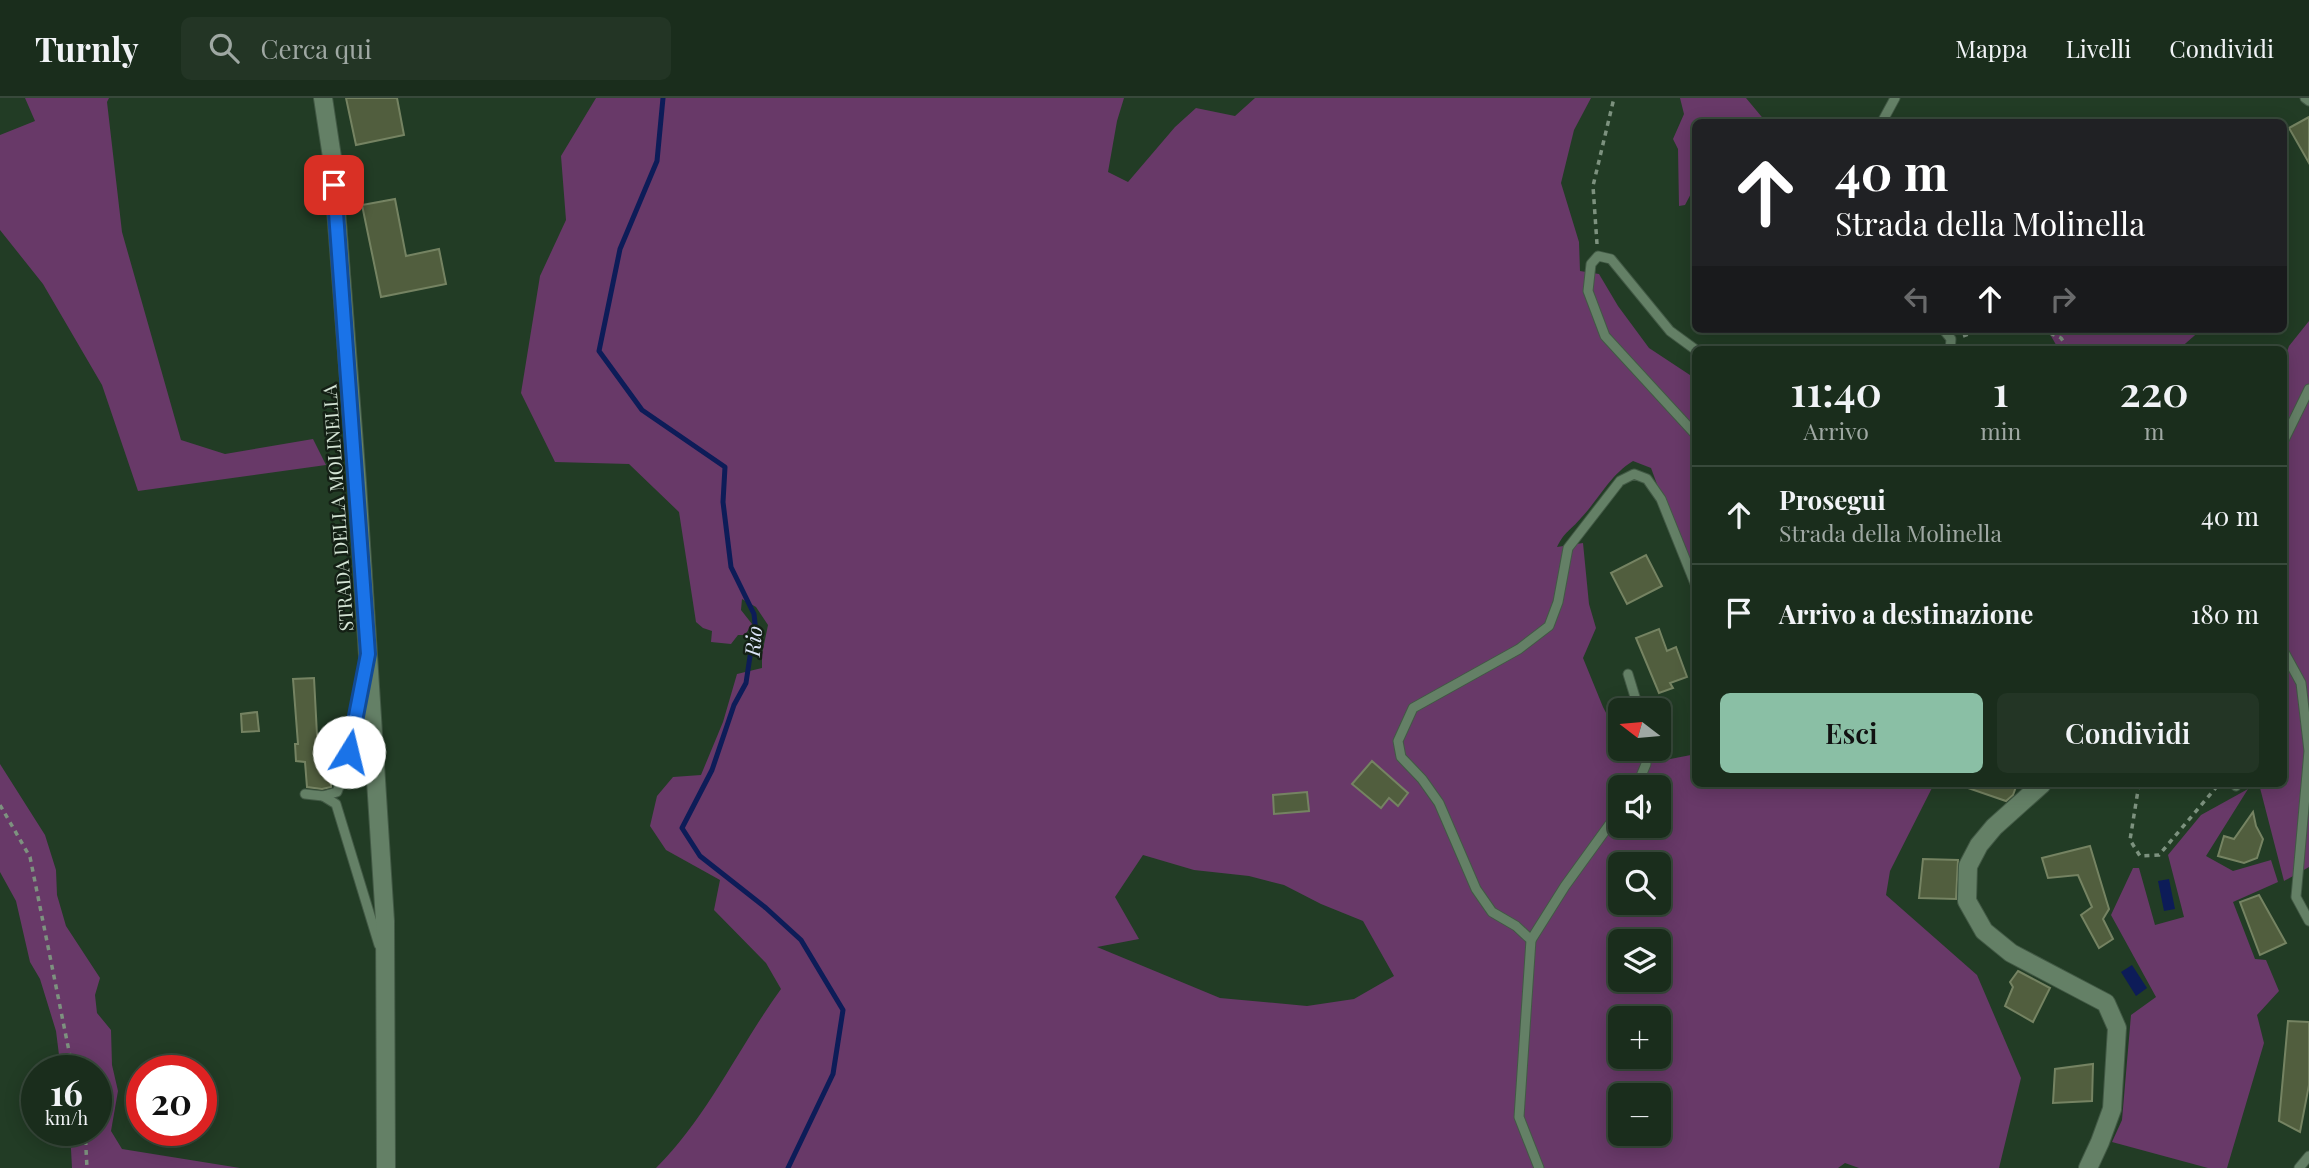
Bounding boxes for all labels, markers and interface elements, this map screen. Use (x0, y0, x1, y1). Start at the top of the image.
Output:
search box (181, 17, 671, 80)
text: Turnly (35, 26, 139, 70)
icon: search (205, 29, 243, 67)
text: Cerca qui (261, 31, 372, 66)
text: Mappa (1955, 32, 2028, 64)
text: Livelli (2066, 32, 2131, 64)
text: Condividi (2169, 32, 2274, 64)
text: 40 m (1835, 138, 1948, 203)
icon: ahead (1720, 147, 1811, 238)
pin (304, 155, 364, 215)
icon: arrive (315, 166, 353, 204)
text: Strada della Molinella (1835, 201, 2145, 244)
icon: left (1898, 280, 1936, 318)
icon: ahead (1971, 280, 2009, 318)
icon: right (2044, 280, 2082, 318)
text: 11:40 (1790, 362, 1882, 418)
text: 1 (1993, 362, 2009, 418)
text: 220 (2120, 362, 2189, 418)
street label: STRADA DELLA MOLINELLA (315, 383, 359, 632)
text: Arrivo (1804, 415, 1869, 446)
text: min (1980, 415, 2021, 446)
text: m (2144, 415, 2164, 446)
text: Prosegui (1779, 482, 1886, 517)
icon: ahead (1720, 496, 1758, 534)
text: 40 m (2201, 498, 2259, 533)
text: Strada della Molinella (1779, 517, 2002, 548)
icon: arrive (1720, 594, 1758, 632)
text: Arrivo a destinazione (1779, 596, 2033, 631)
text: 180 m (2191, 596, 2259, 631)
water label: Rio (737, 625, 767, 658)
button: Esci (1720, 693, 1983, 773)
button: Condividi (1997, 693, 2259, 773)
north arrow (1608, 698, 1671, 761)
map controls (1608, 698, 1671, 1146)
position arrow (312, 715, 386, 789)
button: sound (1608, 775, 1671, 838)
button: search (1608, 852, 1671, 915)
button: layers (1608, 929, 1671, 992)
button: + (1608, 1006, 1671, 1069)
speed limit sign: 20 (126, 1055, 217, 1146)
text: 16 (50, 1068, 83, 1115)
button: − (1608, 1083, 1671, 1146)
text: km/h (45, 1106, 88, 1130)

